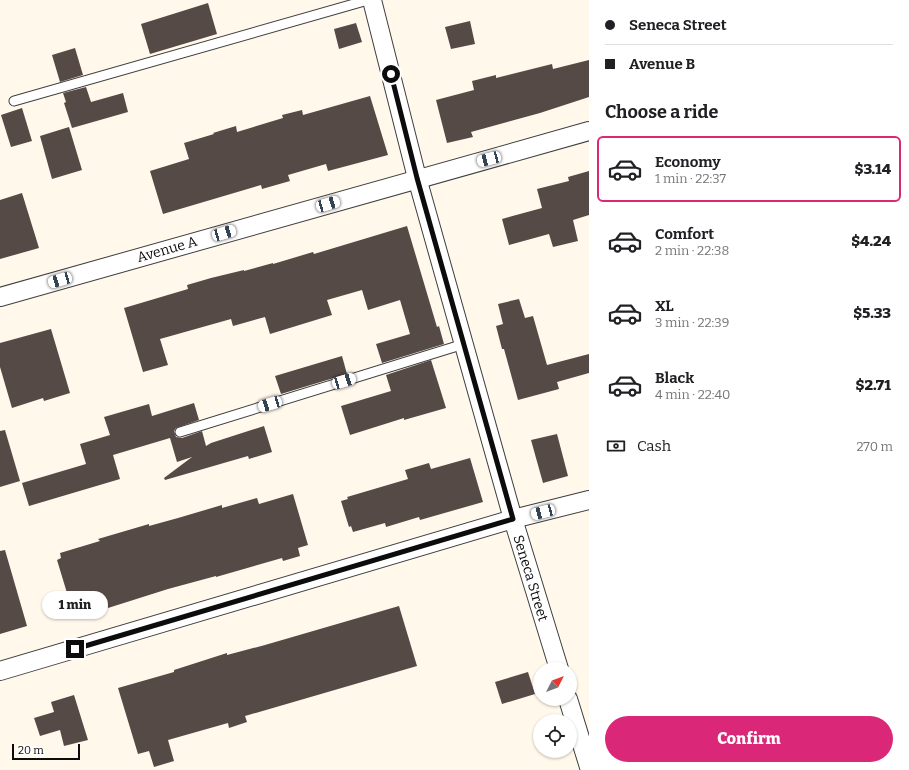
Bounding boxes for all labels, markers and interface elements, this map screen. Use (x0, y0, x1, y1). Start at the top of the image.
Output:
text: Seneca Street (629, 16, 727, 34)
text: Avenue B (629, 55, 695, 73)
route start (382, 65, 400, 83)
text: Choose a ride (605, 101, 718, 123)
car (476, 150, 502, 168)
icon: car (607, 151, 643, 187)
text: Economy (655, 153, 721, 171)
text: $3.14 (854, 160, 891, 178)
text: 1 min · 22:37 (655, 171, 726, 186)
car (315, 195, 341, 213)
icon: car (607, 223, 643, 259)
car (211, 224, 237, 242)
text: Comfort (655, 225, 714, 243)
text: $4.24 (851, 232, 891, 250)
street label: Avenue A (135, 233, 199, 266)
text: 2 min · 22:38 (655, 243, 729, 258)
car (47, 271, 73, 289)
icon: car (607, 295, 643, 331)
text: XL (655, 297, 674, 315)
text: $5.33 (853, 304, 891, 322)
text: 3 min · 22:39 (655, 315, 729, 330)
icon: car (607, 367, 643, 403)
text: Black (655, 369, 694, 387)
car (331, 372, 357, 390)
text: $2.71 (855, 376, 891, 394)
text: 4 min · 22:40 (655, 387, 730, 402)
car (257, 395, 283, 413)
icon: cash (605, 435, 627, 457)
text: Cash (637, 437, 671, 455)
text: 270 m (856, 439, 893, 454)
car (530, 503, 556, 521)
street label: Seneca Street (509, 533, 552, 623)
callout: 1 min (42, 591, 108, 619)
text: 1 min (58, 597, 92, 612)
route end (66, 640, 84, 658)
north arrow (533, 662, 577, 706)
map controls (533, 662, 577, 758)
button: locate (533, 714, 577, 758)
button: Confirm (605, 716, 893, 762)
scale bar (12, 742, 80, 761)
text: 20 m (18, 744, 44, 757)

